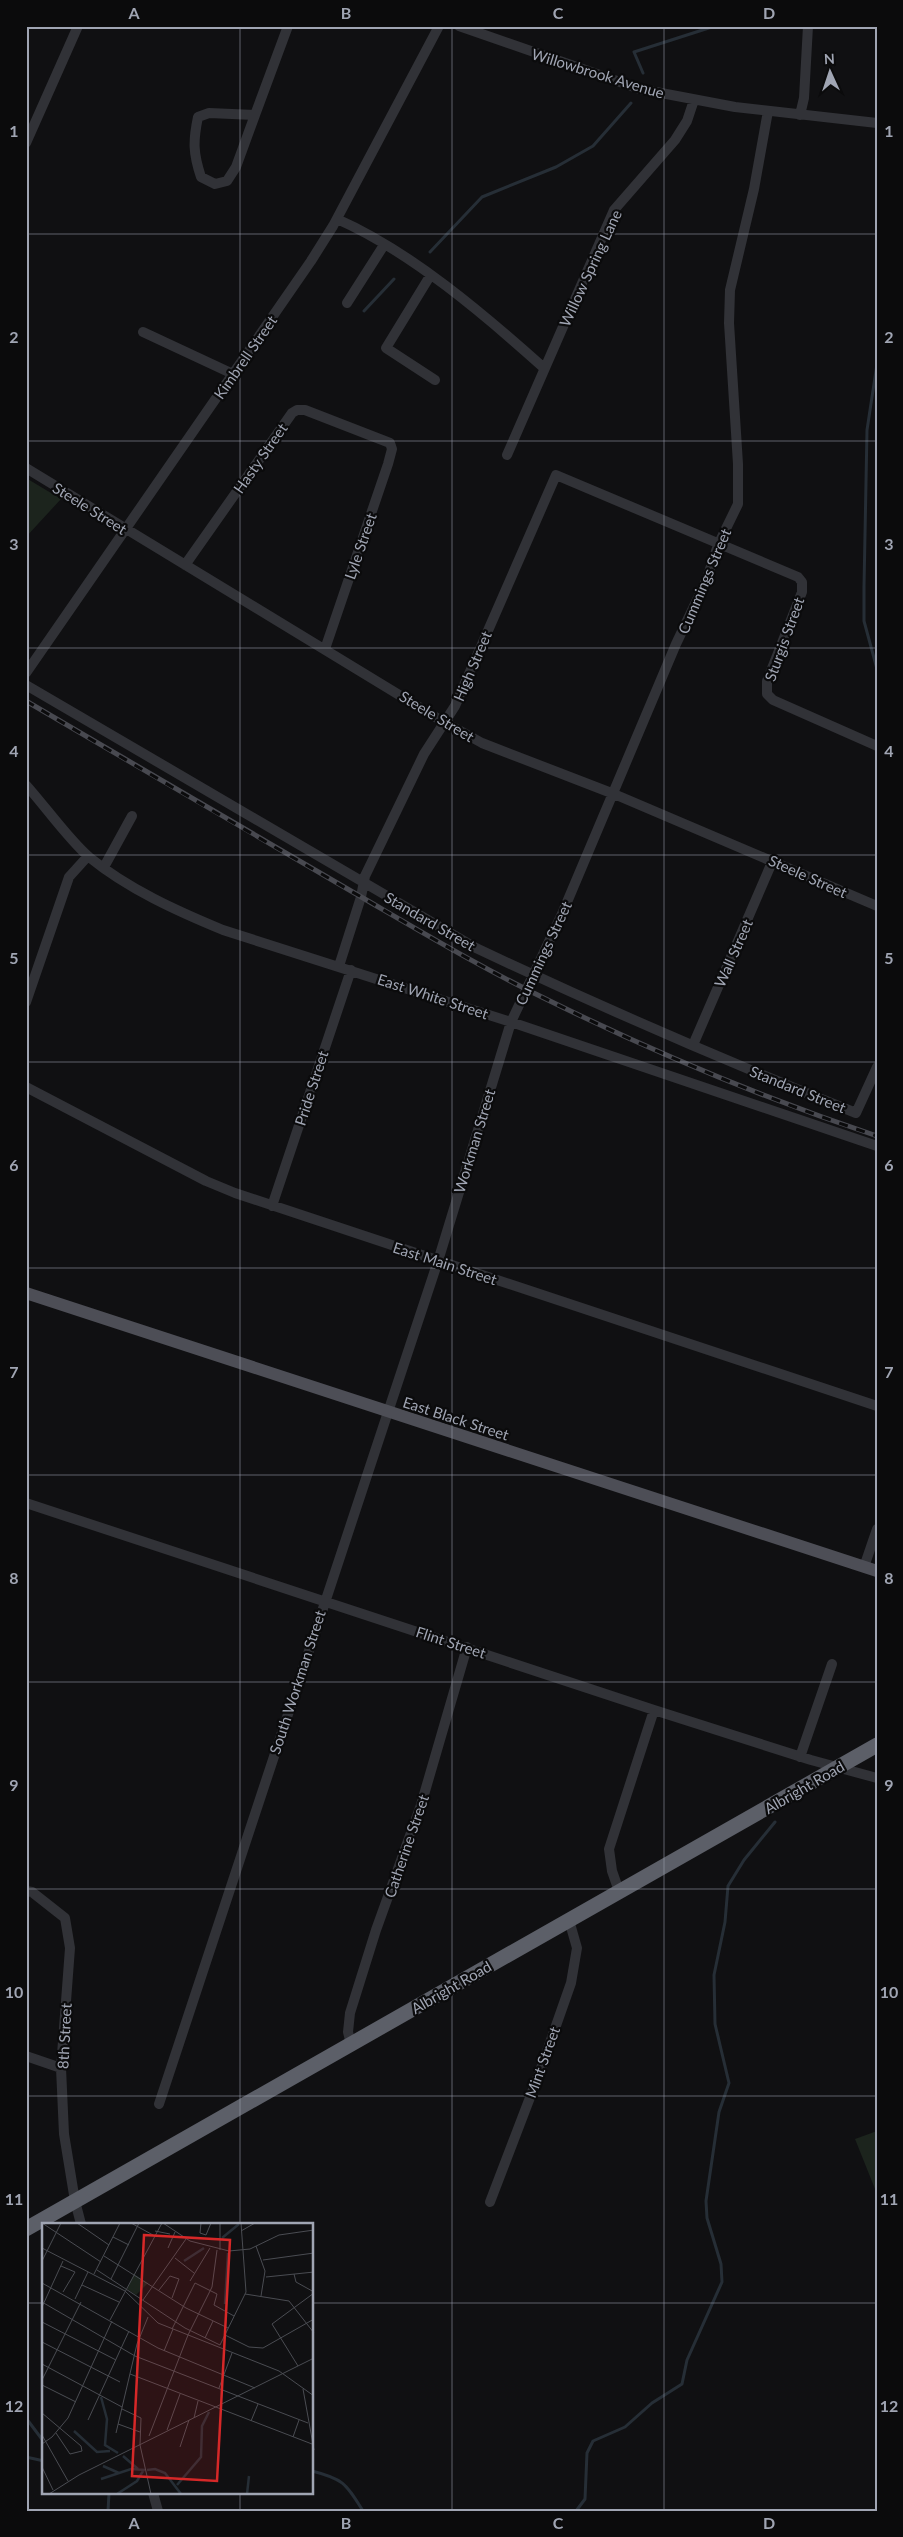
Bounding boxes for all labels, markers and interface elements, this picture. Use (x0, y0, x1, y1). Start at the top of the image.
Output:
text: A (127, 3, 140, 22)
text: B (341, 3, 351, 22)
text: C (553, 3, 564, 22)
text: D (763, 3, 775, 22)
street label: Willowbrook Avenue (530, 44, 666, 102)
north arrow (806, 48, 856, 98)
text: N (823, 50, 835, 67)
text: 1 (9, 121, 19, 140)
text: 1 (884, 121, 894, 140)
street label: Willow Spring Lane (555, 207, 625, 329)
street label: Kimbrell Street (210, 311, 281, 402)
text: 2 (9, 327, 19, 346)
text: 2 (884, 327, 894, 346)
street label: Hasty Street (229, 419, 291, 496)
street label: Steele Street (50, 478, 131, 538)
street label: Lyle Street (340, 510, 380, 581)
street label: Cummings Street (674, 525, 735, 636)
text: 3 (9, 534, 19, 553)
text: 3 (884, 534, 894, 553)
street label: Sturgis Street (760, 594, 808, 683)
street label: High Street (449, 628, 495, 704)
street label: Steele Street (396, 687, 478, 746)
text: 4 (9, 741, 19, 760)
text: 4 (884, 741, 894, 760)
street label: Steele Street (766, 851, 850, 902)
street label: Standard Street (381, 888, 479, 955)
street label: Cummings Street (511, 898, 575, 1008)
street label: Wall Street (710, 916, 756, 990)
text: 5 (9, 948, 19, 967)
text: 5 (884, 948, 894, 967)
street label: East White Street (375, 970, 491, 1023)
street label: Pride Street (290, 1048, 332, 1128)
street label: Standard Street (747, 1062, 849, 1117)
street label: Workman Street (450, 1086, 499, 1195)
text: 6 (9, 1155, 19, 1174)
text: 6 (884, 1155, 894, 1174)
street label: East Main Street (391, 1238, 500, 1288)
text: 7 (9, 1362, 19, 1381)
text: 7 (884, 1362, 894, 1381)
street label: East Black Street (401, 1392, 512, 1444)
text: 8 (9, 1568, 19, 1587)
text: 8 (884, 1568, 894, 1587)
street label: South Workman Street (265, 1607, 329, 1756)
street label: Flint Street (414, 1622, 489, 1662)
street label: Albright Road (761, 1757, 847, 1817)
text: 9 (9, 1775, 19, 1794)
text: 9 (884, 1775, 894, 1794)
street label: Catherine Street (380, 1792, 432, 1900)
street label: Albright Road (408, 1957, 494, 2017)
text: 10 (5, 1982, 23, 2001)
text: 10 (880, 1982, 898, 2001)
street label: 8th Street (53, 2002, 75, 2069)
street label: Mint Street (521, 2023, 563, 2100)
text: 11 (5, 2189, 23, 2208)
text: 11 (880, 2189, 898, 2208)
inset map (42, 2223, 314, 2494)
text: 12 (5, 2396, 23, 2415)
text: 12 (880, 2396, 898, 2415)
text: A (127, 2513, 140, 2532)
text: B (341, 2513, 351, 2532)
text: C (553, 2513, 564, 2532)
text: D (763, 2513, 775, 2532)

